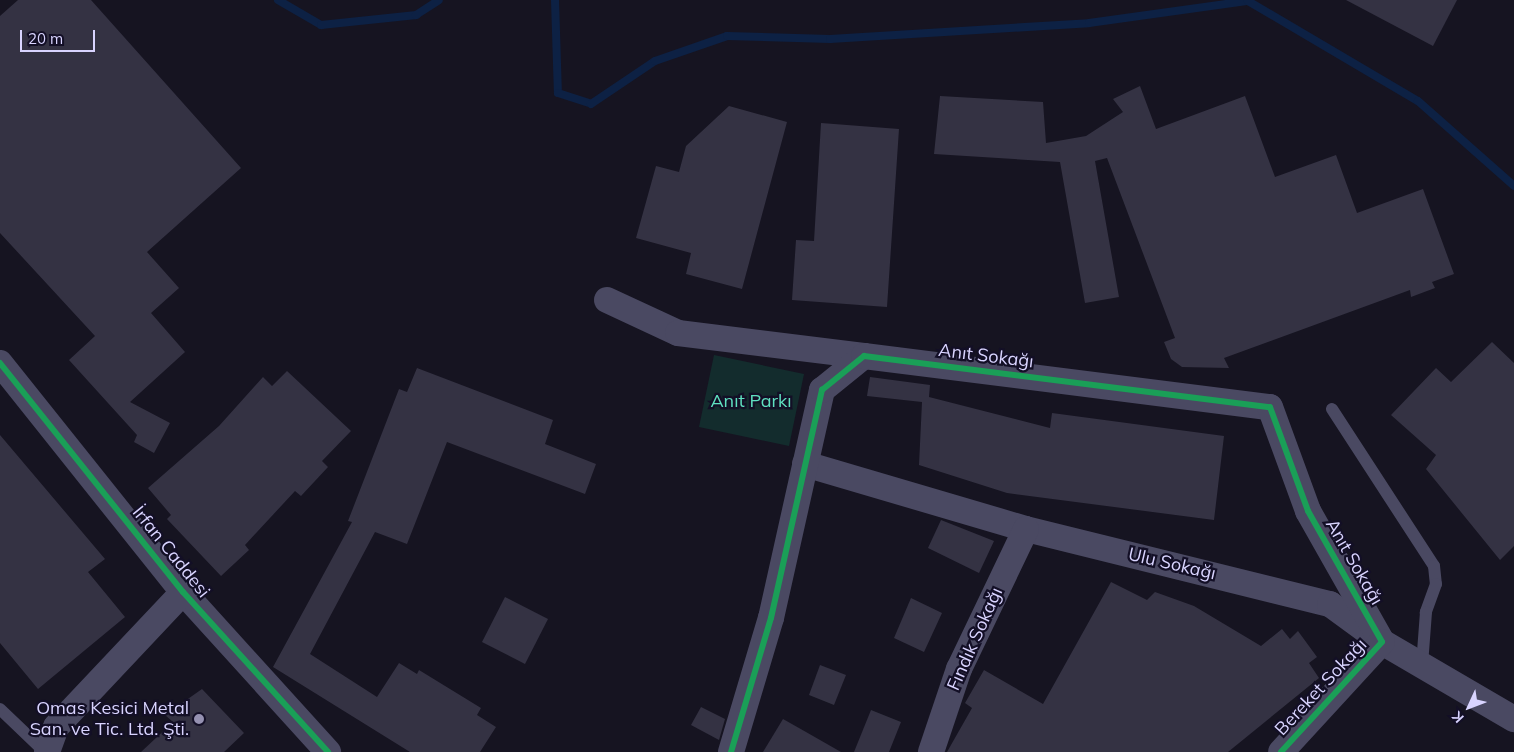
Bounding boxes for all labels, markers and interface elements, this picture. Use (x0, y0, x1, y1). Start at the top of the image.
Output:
scale bar (22, 20, 98, 52)
text: 20 m (28, 29, 63, 48)
street label: Anıt Sokağı (937, 339, 1035, 373)
park label: Anıt Parkı (710, 390, 792, 412)
street label: İrfan Caddesi (128, 502, 214, 602)
street label: Anıt Sokağı (1321, 515, 1387, 609)
street label: Ulu Sokağı (1126, 543, 1218, 585)
street label: Fındık Sokağı (943, 584, 1007, 694)
street label: Bereket Sokağı (1271, 634, 1371, 740)
north arrow (1444, 682, 1494, 732)
place label: Omas Kesici Metal San. ve Tic. Ltd. Şti. (30, 698, 189, 741)
text: K (1448, 708, 1468, 727)
marker: Omas Kesici Metal San. ve Tic. Ltd. Şti. (193, 713, 205, 725)

